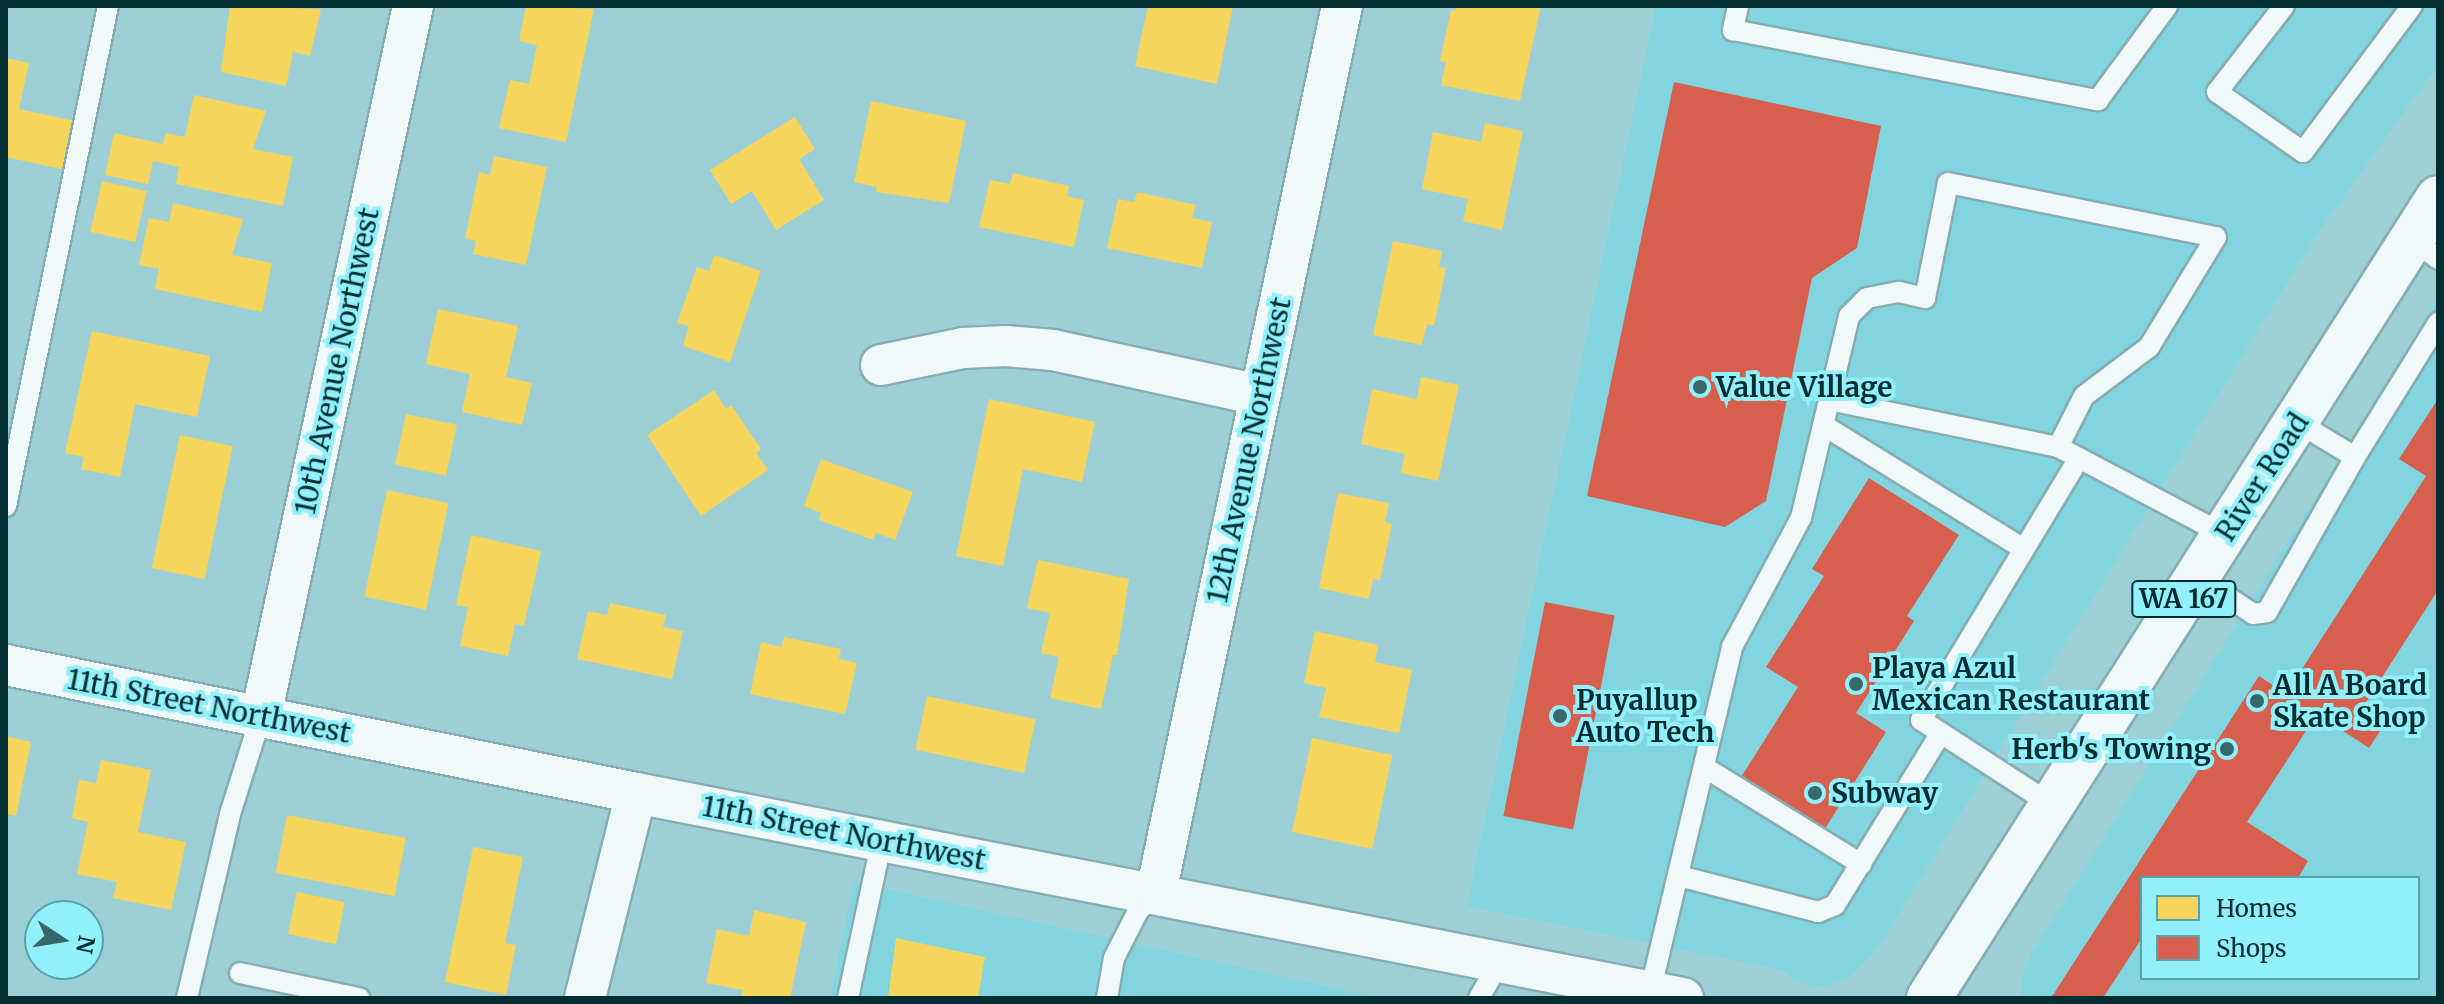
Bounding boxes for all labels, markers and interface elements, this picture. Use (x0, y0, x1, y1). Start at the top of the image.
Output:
street label: 10th Avenue Northwest (288, 205, 386, 517)
street label: 12th Avenue Northwest (1200, 294, 1298, 606)
place label: Value Village (1716, 370, 1892, 404)
marker: Value Village (1691, 378, 1709, 396)
street label: River Road (2208, 407, 2316, 547)
road number: WA 167 (2130, 577, 2238, 621)
place label: Playa Azul Mexican Restaurant (1872, 651, 2150, 717)
street label: 11th Street Northwest (64, 662, 354, 750)
place label: All A Board Skate Shop (2273, 668, 2427, 734)
marker: Playa Azul Mexican Restaurant (1847, 675, 1865, 693)
place label: Puyallup Auto Tech (1576, 683, 1714, 749)
marker: All A Board Skate Shop (2248, 692, 2266, 710)
marker: Puyallup Auto Tech (1551, 707, 1569, 725)
place label: Herb's Towing (2011, 732, 2211, 766)
marker: Herb's Towing (2218, 740, 2236, 758)
place label: Subway (1831, 776, 1938, 810)
marker: Subway (1806, 784, 1824, 802)
street label: 11th Street Northwest (699, 789, 989, 877)
legend (2140, 876, 2420, 980)
text: Homes (2216, 893, 2297, 924)
north arrow (24, 900, 104, 980)
text: N (70, 933, 101, 956)
text: Shops (2216, 933, 2287, 964)

